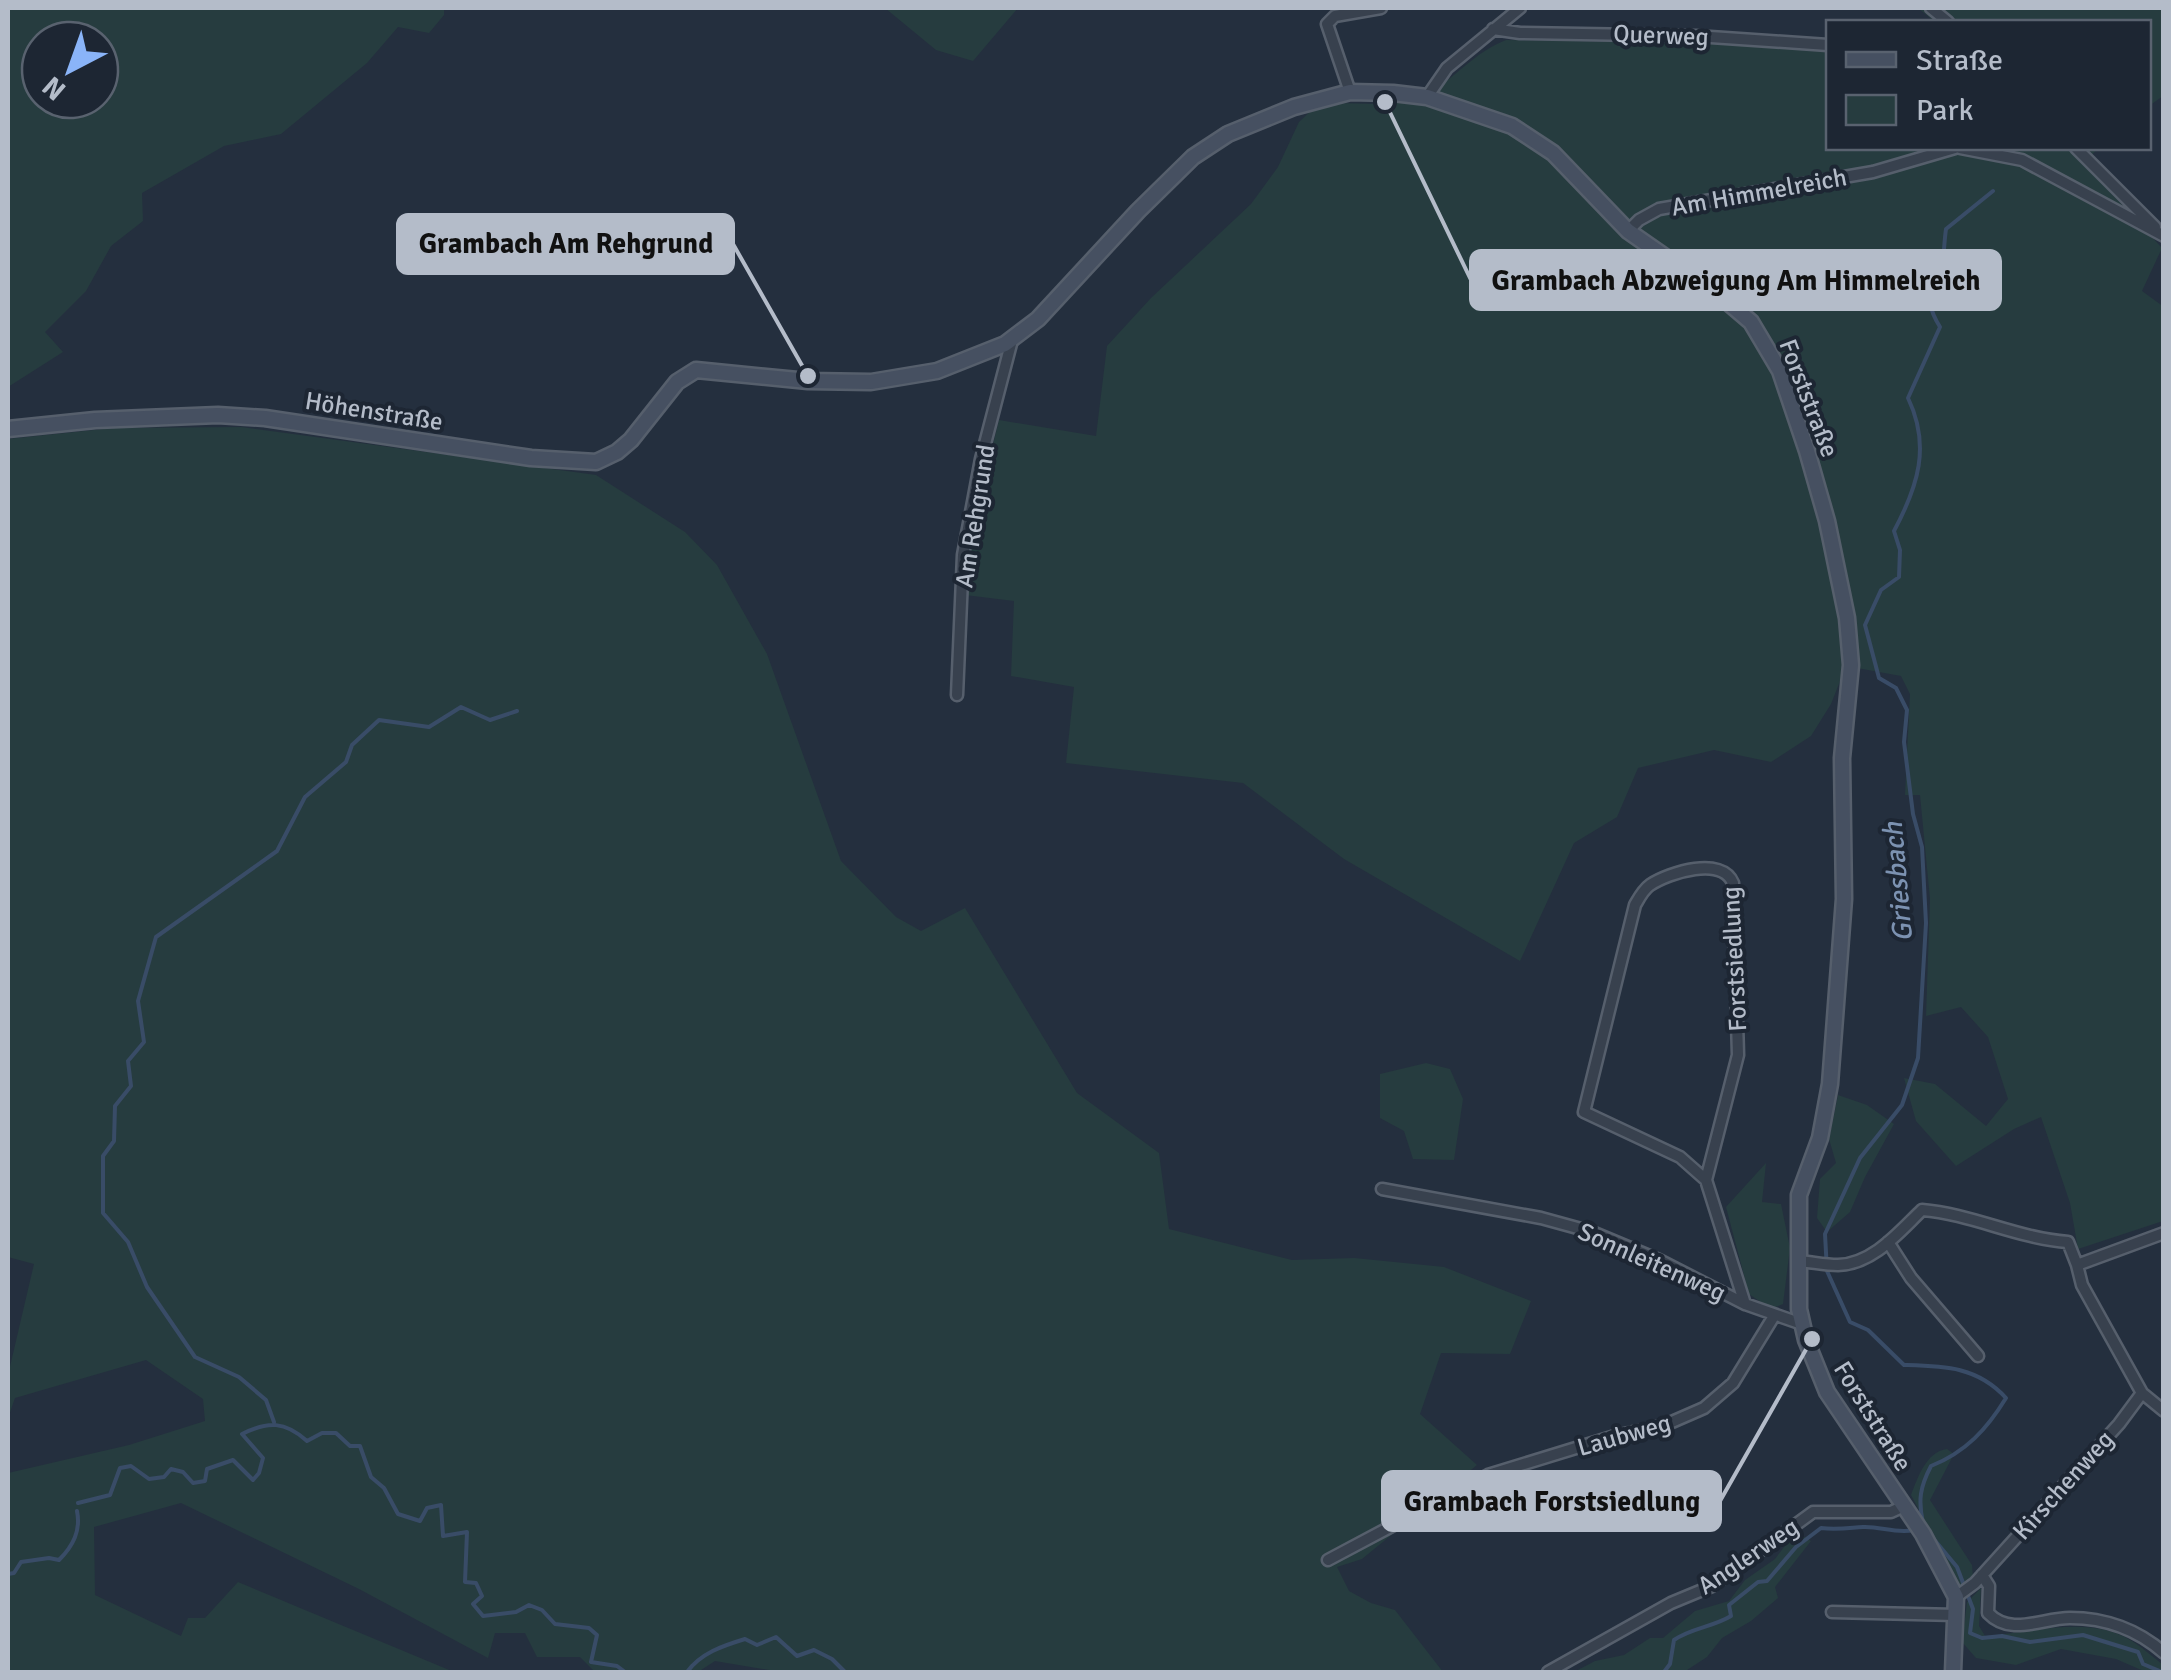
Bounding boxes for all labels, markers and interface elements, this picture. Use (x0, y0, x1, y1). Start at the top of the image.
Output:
street label: Querweg (1613, 18, 1709, 52)
north arrow (20, 20, 120, 120)
legend (1826, 20, 2151, 150)
text: Straße (1916, 42, 2003, 79)
text: N (36, 69, 73, 107)
text: Park (1916, 92, 1974, 129)
street label: Am Himmelreich (1669, 161, 1849, 223)
callout: Grambach Am Rehgrund (398, 215, 733, 273)
text: Grambach Am Rehgrund (419, 227, 713, 261)
callout: Grambach Abzweigung Am Himmelreich (1471, 251, 2000, 309)
text: Grambach Abzweigung Am Himmelreich (1492, 264, 1980, 298)
street label: Forststraße (1772, 335, 1846, 461)
street label: Höhenstraße (303, 385, 445, 437)
street label: Am Rehgrund (948, 442, 1002, 590)
water label: Griesbach (1876, 820, 1920, 943)
street label: Forstsiedlung (1715, 886, 1753, 1032)
street label: Sonnleitenweg (1573, 1216, 1731, 1308)
street label: Forststraße (1827, 1355, 1919, 1477)
street label: Laubweg (1574, 1407, 1674, 1463)
street label: Kirschenweg (2006, 1424, 2120, 1546)
callout: Grambach Forstsiedlung (1383, 1472, 1720, 1530)
text: Grambach Forstsiedlung (1404, 1485, 1700, 1519)
street label: Anglerweg (1692, 1511, 1804, 1601)

